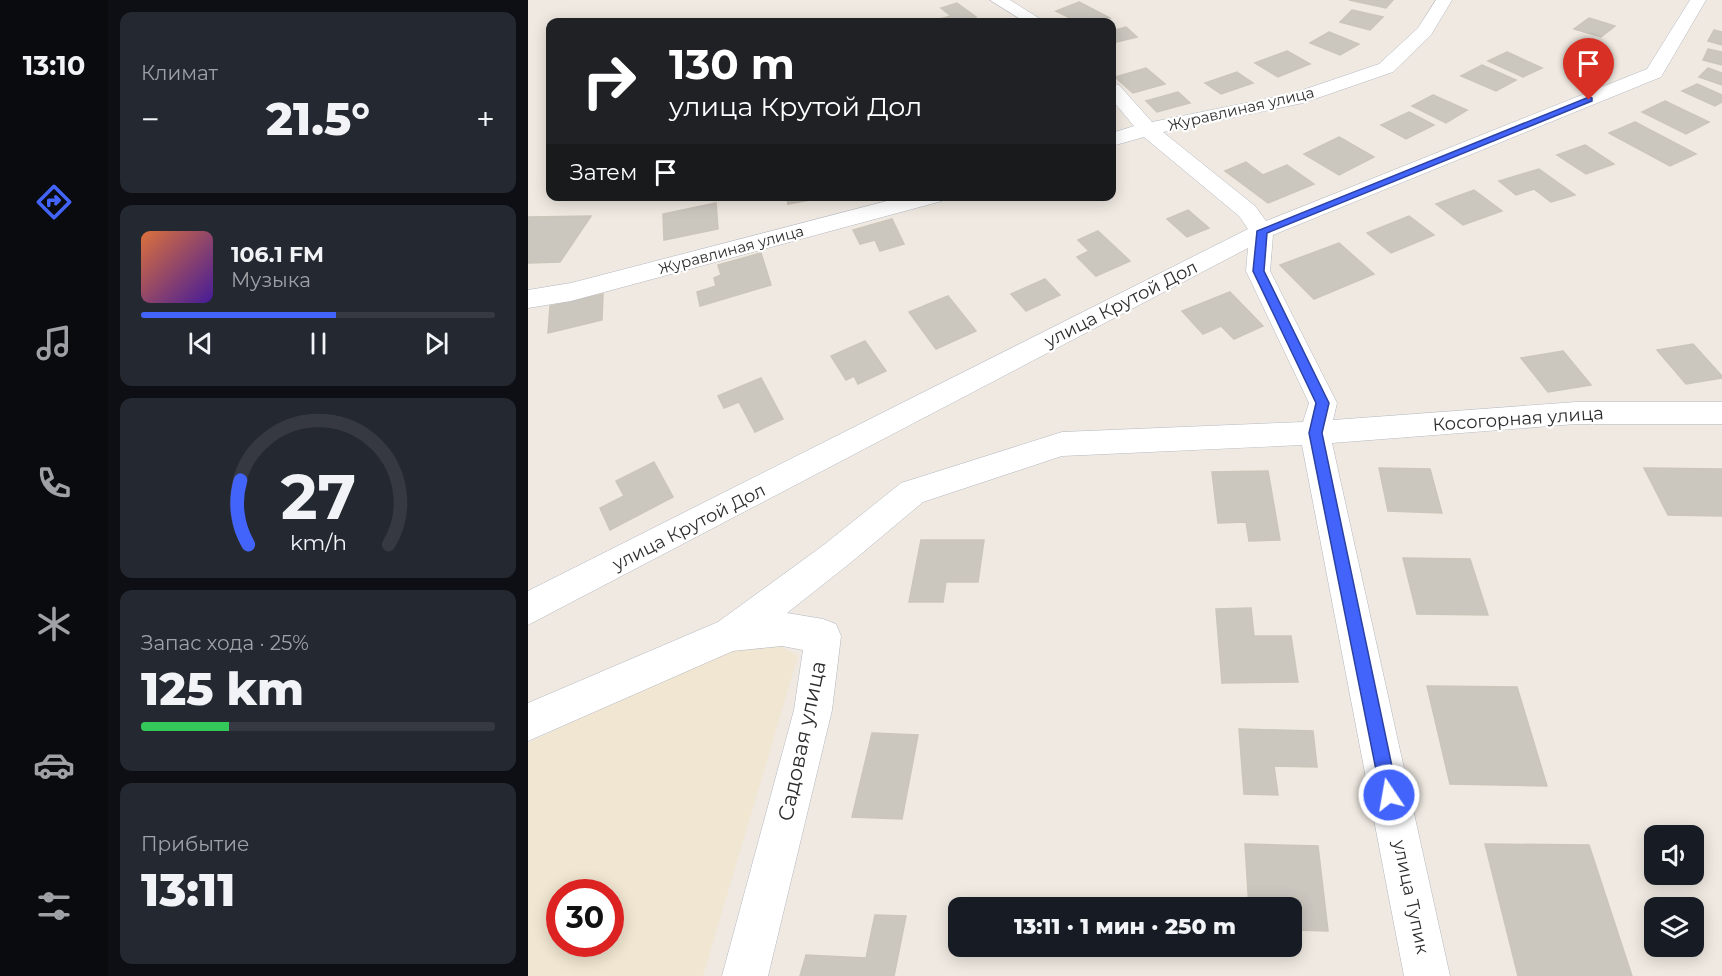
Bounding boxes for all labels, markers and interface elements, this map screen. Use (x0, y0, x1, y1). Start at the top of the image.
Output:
text: 130 m (669, 38, 795, 90)
pin (1563, 38, 1614, 100)
icon: right (570, 42, 648, 120)
icon: arrive (1572, 47, 1605, 80)
text: 13:10 (23, 49, 85, 82)
text: Климат (141, 61, 218, 85)
street label: Журавлиная улица (1166, 82, 1316, 135)
text: улица Крутой Дол (669, 90, 922, 123)
text: 21.5° (266, 91, 370, 146)
text: − (141, 99, 160, 139)
text: + (476, 99, 495, 139)
icon: arrive (649, 156, 682, 189)
text: Затем (570, 159, 637, 186)
icon: directions (33, 181, 75, 223)
street label: Журавлиная улица (656, 221, 806, 278)
text: 106.1 FM (231, 241, 324, 268)
street label: улица Крутой Дол (1040, 256, 1201, 353)
text: Музыка (231, 268, 311, 292)
icon: music (33, 322, 75, 364)
icon: previous (184, 327, 217, 360)
icon: pause (302, 327, 335, 360)
icon: next (420, 327, 453, 360)
street label: Косогорная улица (1432, 402, 1604, 436)
text: 27 (280, 459, 356, 535)
icon: phone (33, 462, 75, 504)
street label: улица Крутой Дол (608, 479, 769, 576)
text: km/h (289, 529, 347, 555)
icon: climate (33, 603, 75, 645)
text: Запас хода · 25% (141, 631, 309, 655)
street label: Садовая улица (772, 659, 831, 823)
text: 125 km (141, 661, 304, 716)
icon: car (33, 744, 75, 786)
position arrow (1357, 763, 1421, 827)
map controls (1644, 825, 1704, 957)
button: sound (1644, 825, 1704, 885)
text: Прибытие (141, 832, 249, 856)
street label: улица Тупик (1388, 837, 1434, 957)
text: 13:11 (141, 862, 236, 917)
speed limit sign: 30 (546, 879, 624, 957)
icon: filters (33, 885, 75, 927)
button: layers (1644, 897, 1704, 957)
text: 13:11 · 1 мин · 250 m (1014, 913, 1236, 940)

